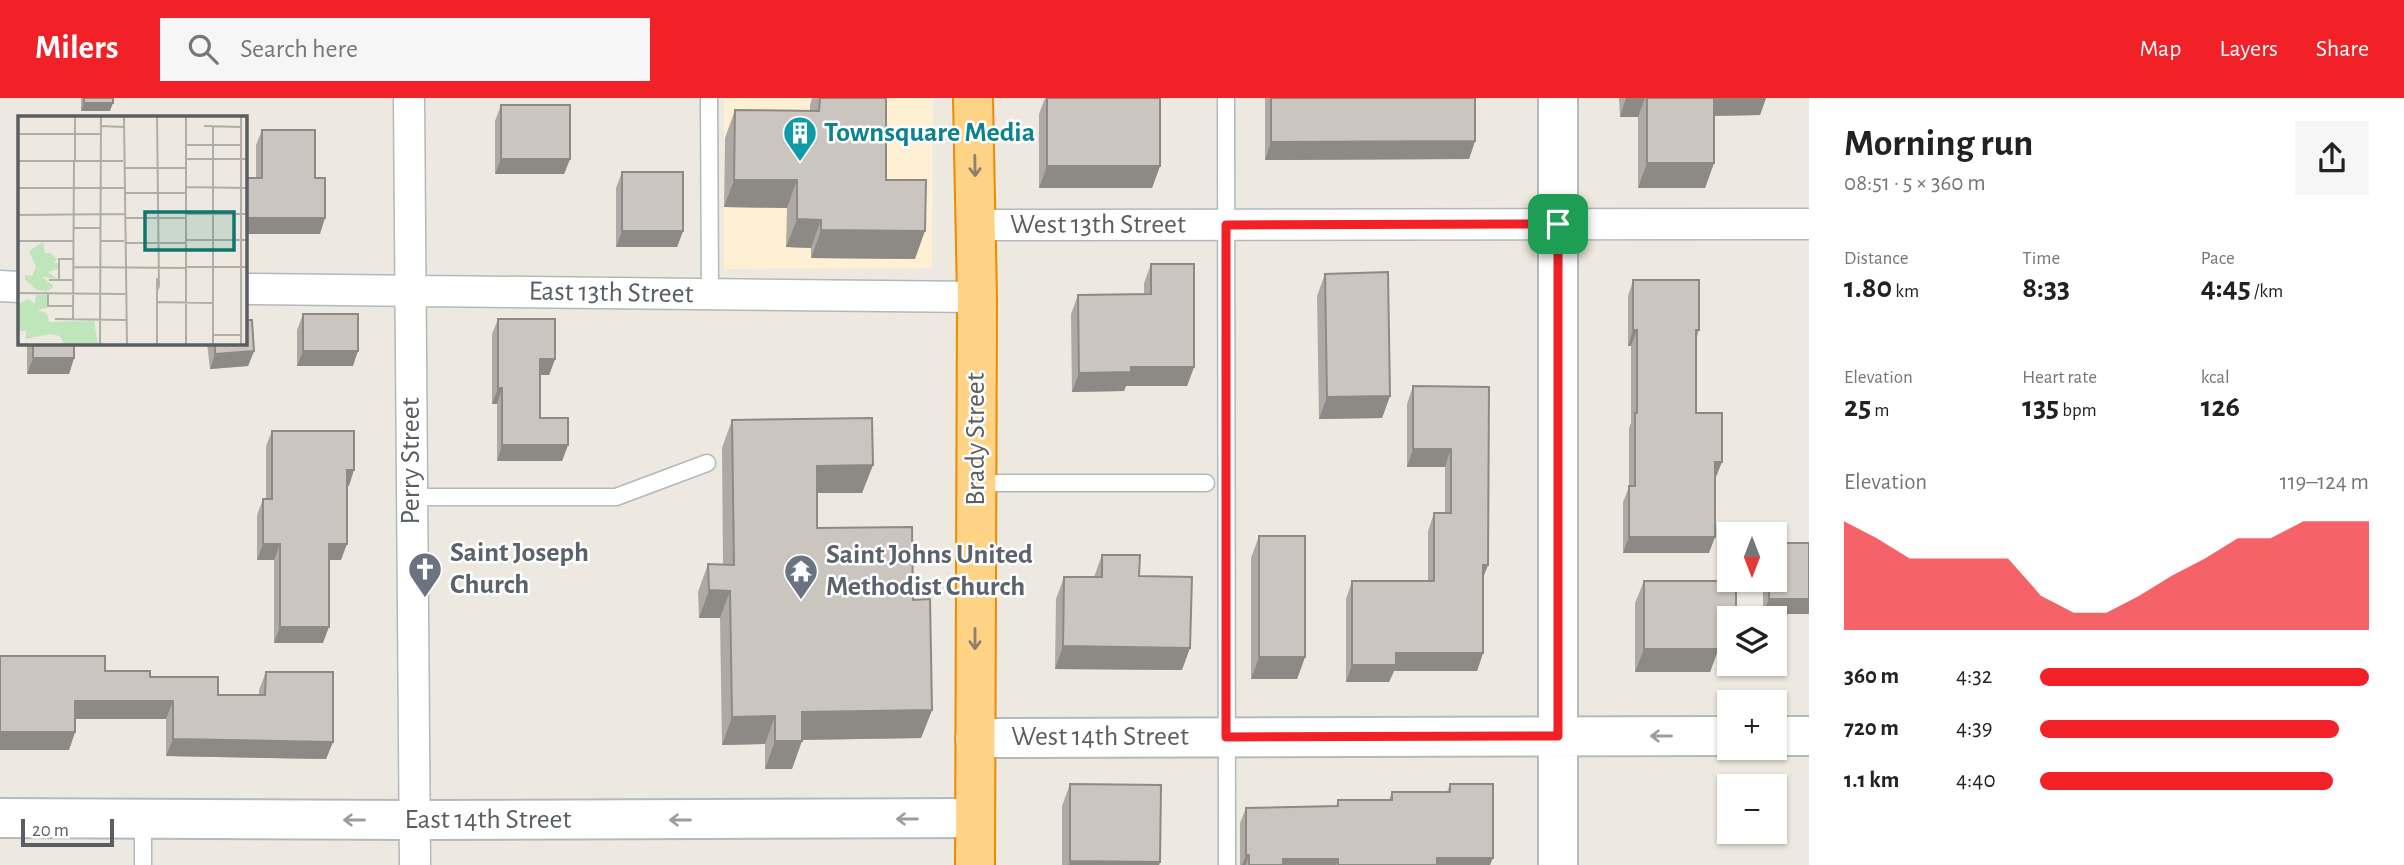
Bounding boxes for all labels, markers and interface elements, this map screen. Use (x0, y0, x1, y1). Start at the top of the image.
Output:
search box (160, 18, 650, 81)
icon: search (184, 30, 222, 68)
text: Milers (35, 32, 118, 65)
text: Search here (240, 36, 358, 62)
text: Map (2139, 37, 2181, 61)
text: Layers (2219, 37, 2278, 61)
text: Share (2316, 37, 2369, 61)
building icon: Townsquare Media (781, 114, 819, 163)
inset map (18, 116, 247, 345)
place label: Townsquare Media (824, 119, 1035, 147)
button: share (2295, 121, 2369, 195)
text: Morning run (1844, 125, 2033, 163)
one-way arrow (968, 154, 981, 177)
text: 08:51 · 5 × 360 m (1844, 172, 1986, 195)
pin (1528, 194, 1588, 254)
icon: arrive (1539, 205, 1577, 243)
street label: West 13th Street (1010, 211, 1186, 239)
text: Distance (1844, 249, 1908, 268)
text: Time (2022, 249, 2060, 268)
text: Pace (2201, 249, 2235, 268)
text: 1.80 (1844, 273, 1892, 303)
text: 8:33 (2022, 273, 2070, 303)
text: 4:45 (2201, 273, 2251, 303)
street label: East 13th Street (528, 278, 694, 308)
text: km (1892, 282, 1919, 301)
text: /km (2251, 282, 2283, 301)
text: Elevation (1844, 368, 1913, 387)
text: Heart rate (2022, 368, 2097, 387)
text: kcal (2201, 368, 2230, 387)
street label: Brady Street (962, 372, 990, 506)
text: 25 (1844, 392, 1871, 422)
text: 135 (2022, 392, 2059, 422)
text: 126 (2201, 392, 2240, 422)
street label: Perry Street (397, 397, 425, 525)
text: m (1871, 401, 1889, 420)
text: bpm (2059, 401, 2097, 420)
text: Elevation (1844, 471, 1927, 494)
text: 119–124 m (2280, 471, 2369, 494)
north arrow (1717, 522, 1787, 592)
map controls (1717, 522, 1787, 844)
place label: Saint Joseph Church (450, 539, 589, 599)
place label: Saint Johns United Methodist Church (826, 541, 1033, 601)
church icon: Saint Joseph Church (406, 550, 444, 599)
temple icon: Saint Johns United Methodist Church (782, 552, 820, 601)
button: layers (1717, 606, 1787, 676)
one-way arrow (968, 627, 982, 650)
text: 360 m (1844, 665, 1899, 688)
text: 4:32 (1956, 665, 1992, 688)
button: + (1717, 690, 1787, 760)
text: 720 m (1844, 717, 1899, 740)
text: 4:39 (1956, 717, 1993, 740)
street label: West 14th Street (1011, 723, 1189, 751)
one-way arrow (1649, 729, 1672, 743)
text: 1.1 km (1844, 769, 1899, 792)
text: 4:40 (1956, 769, 1996, 792)
button: − (1717, 774, 1787, 844)
street label: East 14th Street (405, 806, 572, 834)
one-way arrow (896, 812, 919, 826)
one-way arrow (343, 813, 366, 826)
one-way arrow (668, 813, 691, 827)
scale bar (21, 816, 114, 848)
text: 20 m (32, 821, 69, 840)

